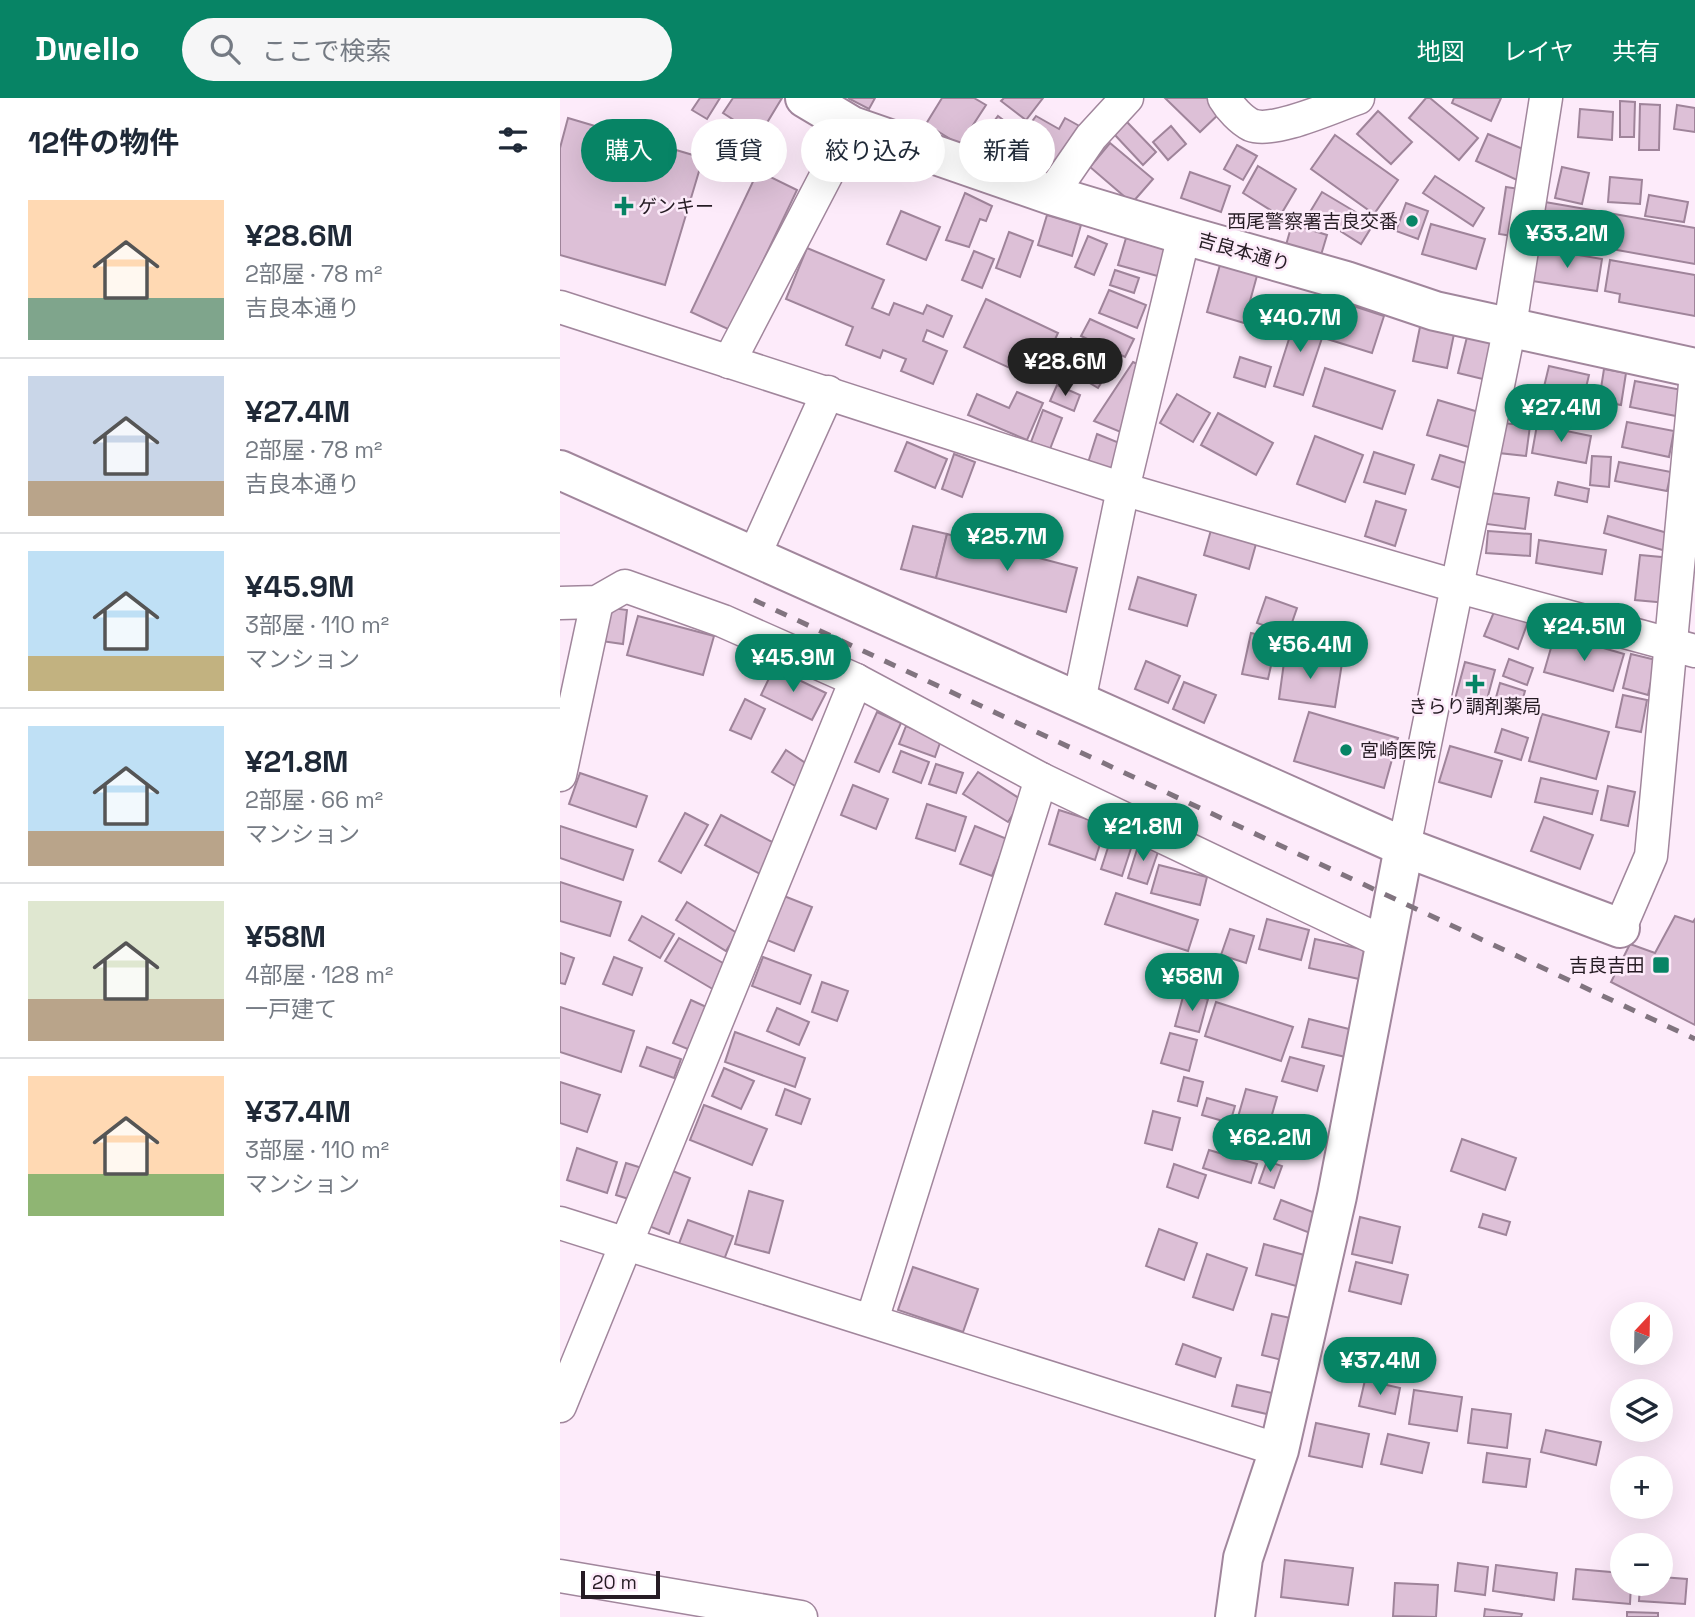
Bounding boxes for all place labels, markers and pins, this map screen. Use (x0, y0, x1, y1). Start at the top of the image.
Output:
place label: ゲンキー (638, 194, 714, 219)
marker: ゲンキー (616, 198, 632, 214)
place label: 西尾警察署吉良交番 (1227, 209, 1398, 234)
pin: ¥33.2M (1510, 211, 1624, 270)
marker: 西尾警察署吉良交番 (1404, 213, 1420, 229)
pin: ¥40.7M (1243, 294, 1357, 354)
pin: ¥28.6M (1008, 338, 1122, 398)
pin: ¥27.4M (1504, 384, 1618, 444)
pin: ¥25.7M (950, 514, 1064, 573)
pin: ¥24.5M (1527, 603, 1641, 663)
pin: ¥56.4M (1253, 622, 1367, 681)
pin: ¥45.9M (736, 634, 850, 694)
marker: きらり調剤薬局 (1467, 676, 1483, 692)
place label: きらり調剤薬局 (1408, 694, 1542, 719)
place label: 宮崎医院 (1360, 738, 1436, 763)
marker: 宮崎医院 (1338, 742, 1354, 758)
pin: ¥21.8M (1086, 804, 1200, 863)
place label: 吉良吉田 (1569, 953, 1645, 978)
pin: ¥58M (1151, 954, 1233, 1013)
marker: 吉良吉田 (1651, 955, 1671, 975)
pin: ¥62.2M (1213, 1114, 1327, 1174)
pin: ¥37.4M (1323, 1338, 1437, 1397)

